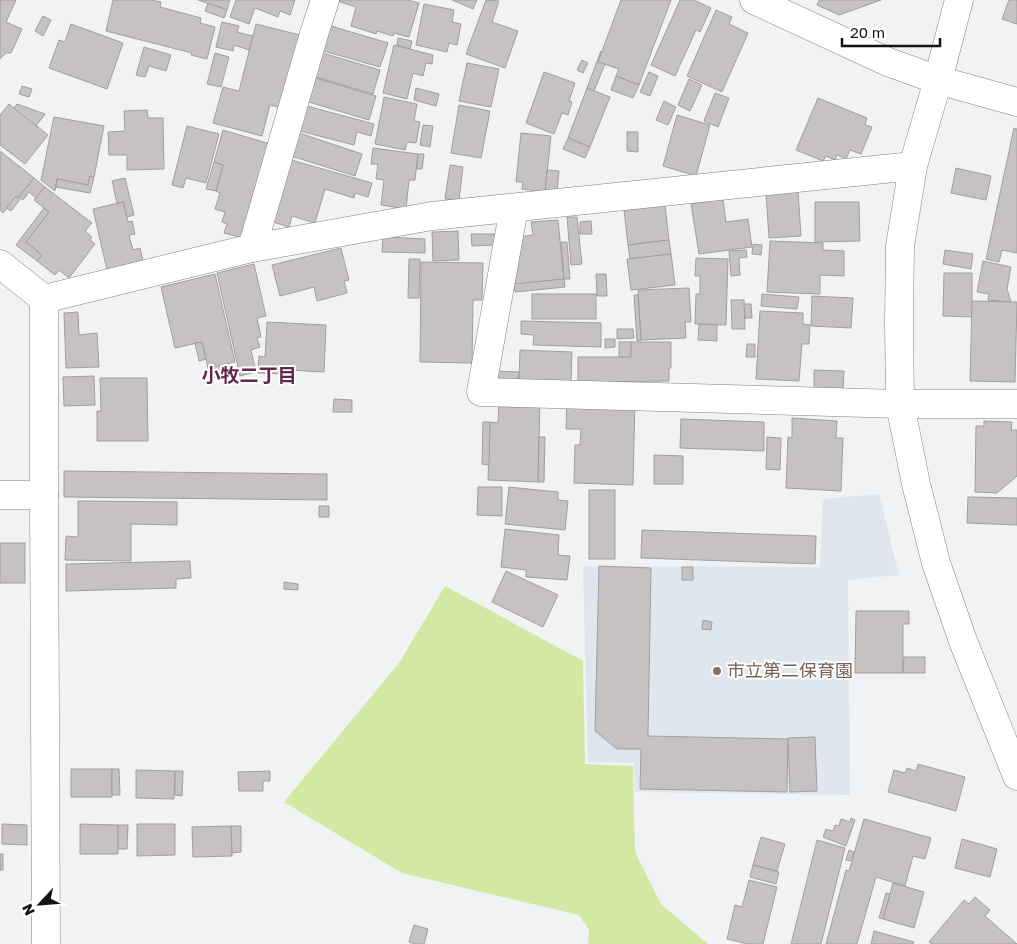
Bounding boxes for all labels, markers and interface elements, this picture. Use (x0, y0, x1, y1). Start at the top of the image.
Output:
scale bar (842, 15, 940, 47)
text: 20 m (850, 23, 885, 41)
district label: 小牧二丁目 (201, 363, 297, 386)
place label: 市立第二保育園 (727, 659, 853, 681)
marker: 市立第二保育園 (711, 665, 723, 677)
north arrow (15, 879, 65, 929)
text: N (18, 901, 38, 918)

